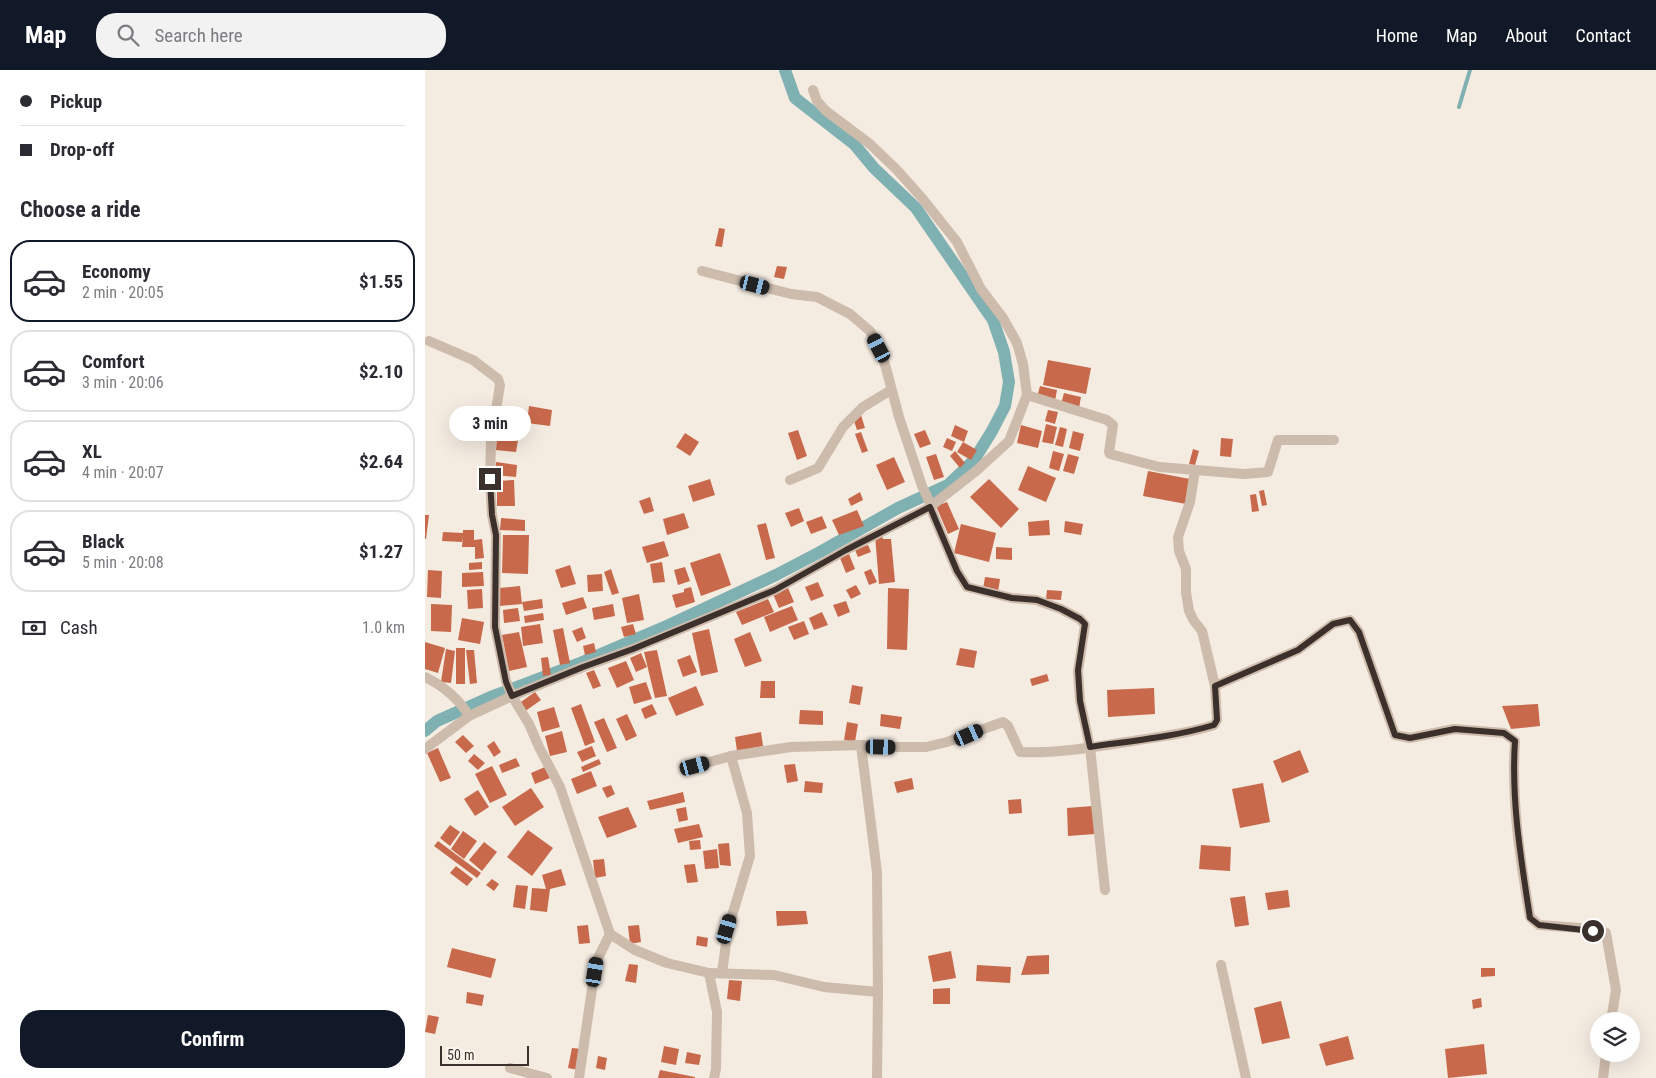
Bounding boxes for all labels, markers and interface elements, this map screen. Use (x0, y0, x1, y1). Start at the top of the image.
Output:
search box (96, 13, 446, 58)
text: Map (25, 21, 66, 49)
icon: search (114, 21, 142, 49)
text: Search here (154, 24, 243, 47)
text: Home (1376, 25, 1418, 46)
text: Map (1446, 25, 1477, 46)
text: About (1505, 25, 1547, 46)
text: Contact (1575, 25, 1631, 46)
text: Pickup (50, 90, 102, 113)
text: Drop-off (50, 138, 114, 161)
text: Choose a ride (20, 197, 141, 222)
icon: car (22, 259, 67, 304)
text: Economy (82, 260, 151, 283)
text: $1.55 (359, 270, 403, 293)
car (738, 274, 771, 296)
text: 2 min · 20:05 (82, 283, 164, 302)
car (865, 331, 892, 365)
icon: car (22, 349, 67, 394)
text: Comfort (82, 350, 145, 373)
text: $2.10 (359, 360, 403, 383)
text: 3 min · 20:06 (82, 373, 164, 392)
callout: 3 min (449, 406, 531, 442)
text: 3 min (472, 414, 508, 433)
icon: car (22, 439, 67, 484)
text: XL (82, 440, 102, 463)
text: $2.64 (359, 450, 403, 473)
text: 4 min · 20:07 (82, 463, 164, 482)
route end (479, 468, 501, 490)
icon: car (22, 529, 67, 574)
text: Black (82, 530, 124, 553)
text: $1.27 (359, 540, 403, 563)
text: 5 min · 20:08 (82, 553, 164, 572)
icon: cash (20, 614, 48, 642)
text: Cash (60, 616, 98, 639)
text: 1.0 km (362, 618, 405, 637)
car (952, 722, 985, 748)
car (865, 739, 896, 755)
car (678, 755, 711, 777)
car (715, 912, 738, 946)
route start (1582, 920, 1604, 942)
car (585, 956, 604, 988)
button: Confirm (20, 1010, 405, 1068)
map controls (1590, 1012, 1640, 1062)
button: layers (1590, 1012, 1640, 1062)
scale bar (440, 1043, 529, 1066)
text: 50 m (447, 1047, 475, 1063)

